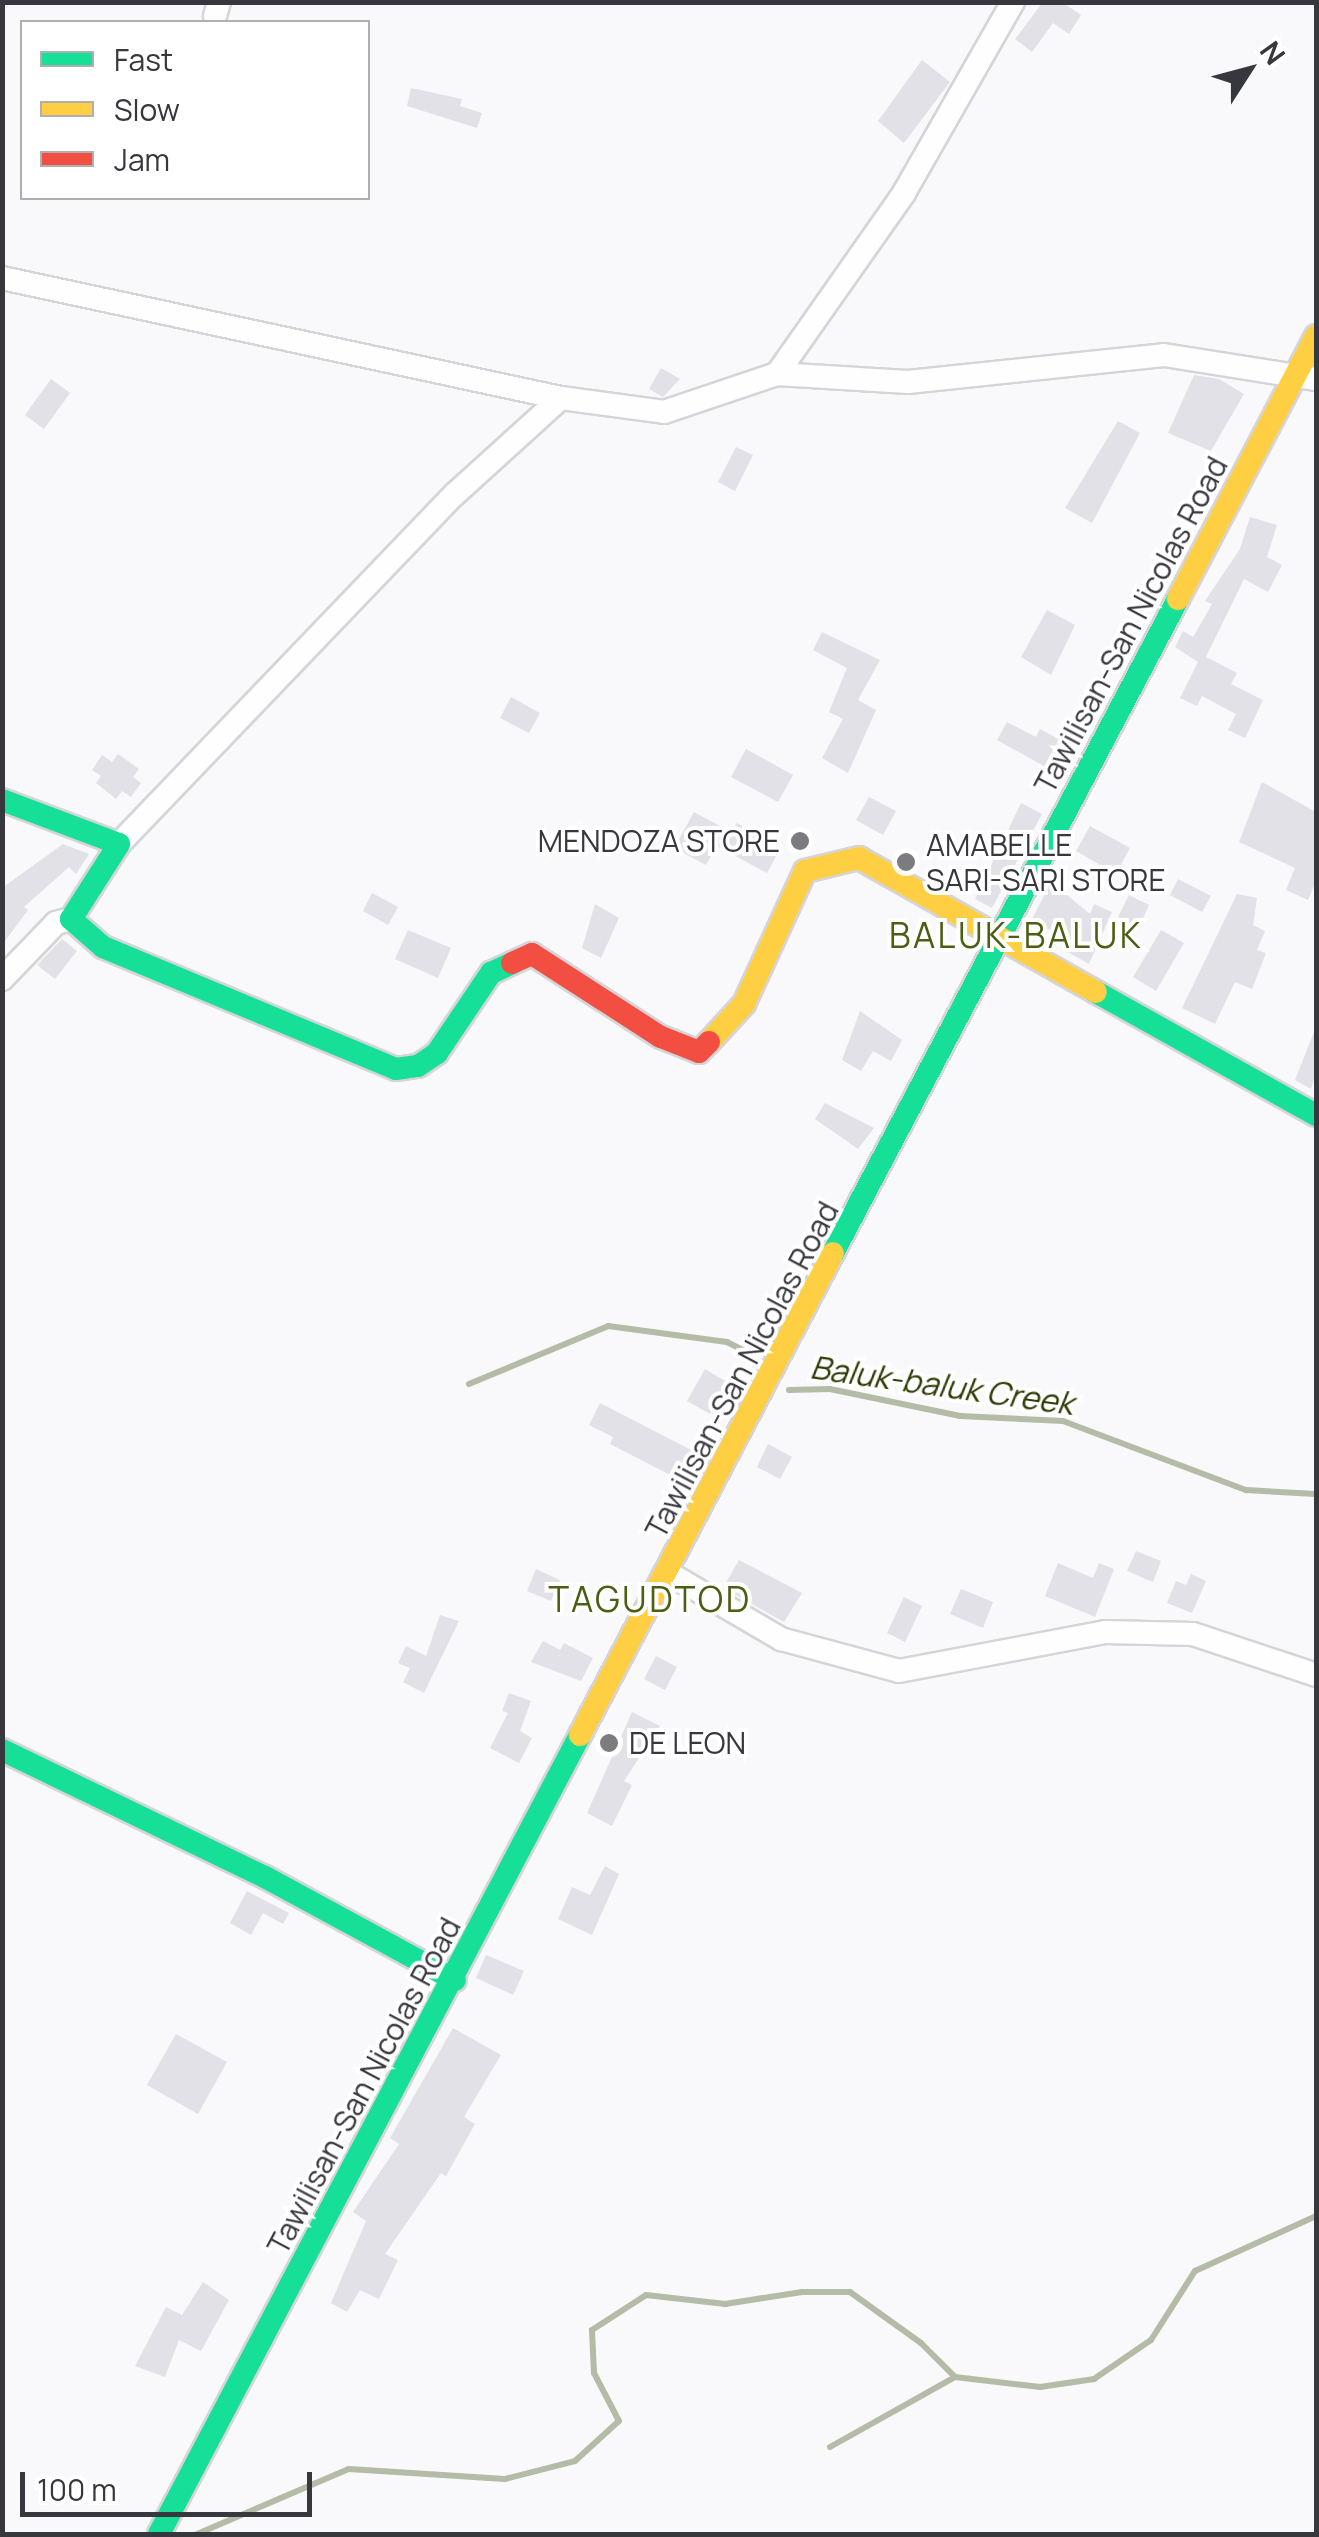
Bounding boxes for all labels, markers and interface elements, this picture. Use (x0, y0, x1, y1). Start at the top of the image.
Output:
legend (20, 20, 370, 200)
north arrow (1199, 20, 1299, 120)
text: N (1252, 33, 1295, 72)
text: Fast (114, 39, 173, 80)
text: Slow (114, 89, 180, 130)
text: Jam (114, 139, 170, 180)
street label: Tawilisan-San Nicolas Road (1027, 451, 1235, 799)
place label: MENDOZA STORE (538, 823, 780, 859)
place label: AMABELLE SARI-SARI STORE (926, 827, 1166, 898)
marker: MENDOZA STORE (789, 830, 811, 852)
marker: AMABELLE SARI-SARI STORE (895, 851, 917, 873)
district label: BALUK-BALUK (888, 914, 1144, 956)
street label: Tawilisan-San Nicolas Road (638, 1196, 846, 1544)
water label: Baluk-baluk Creek (808, 1348, 1076, 1422)
district label: TAGUDTOD (548, 1578, 752, 1620)
place label: DE LEON (629, 1725, 746, 1761)
marker: DE LEON (598, 1732, 620, 1754)
street label: Tawilisan-San Nicolas Road (260, 1912, 468, 2260)
scale bar (25, 2452, 318, 2514)
text: 100 m (37, 2469, 117, 2510)

